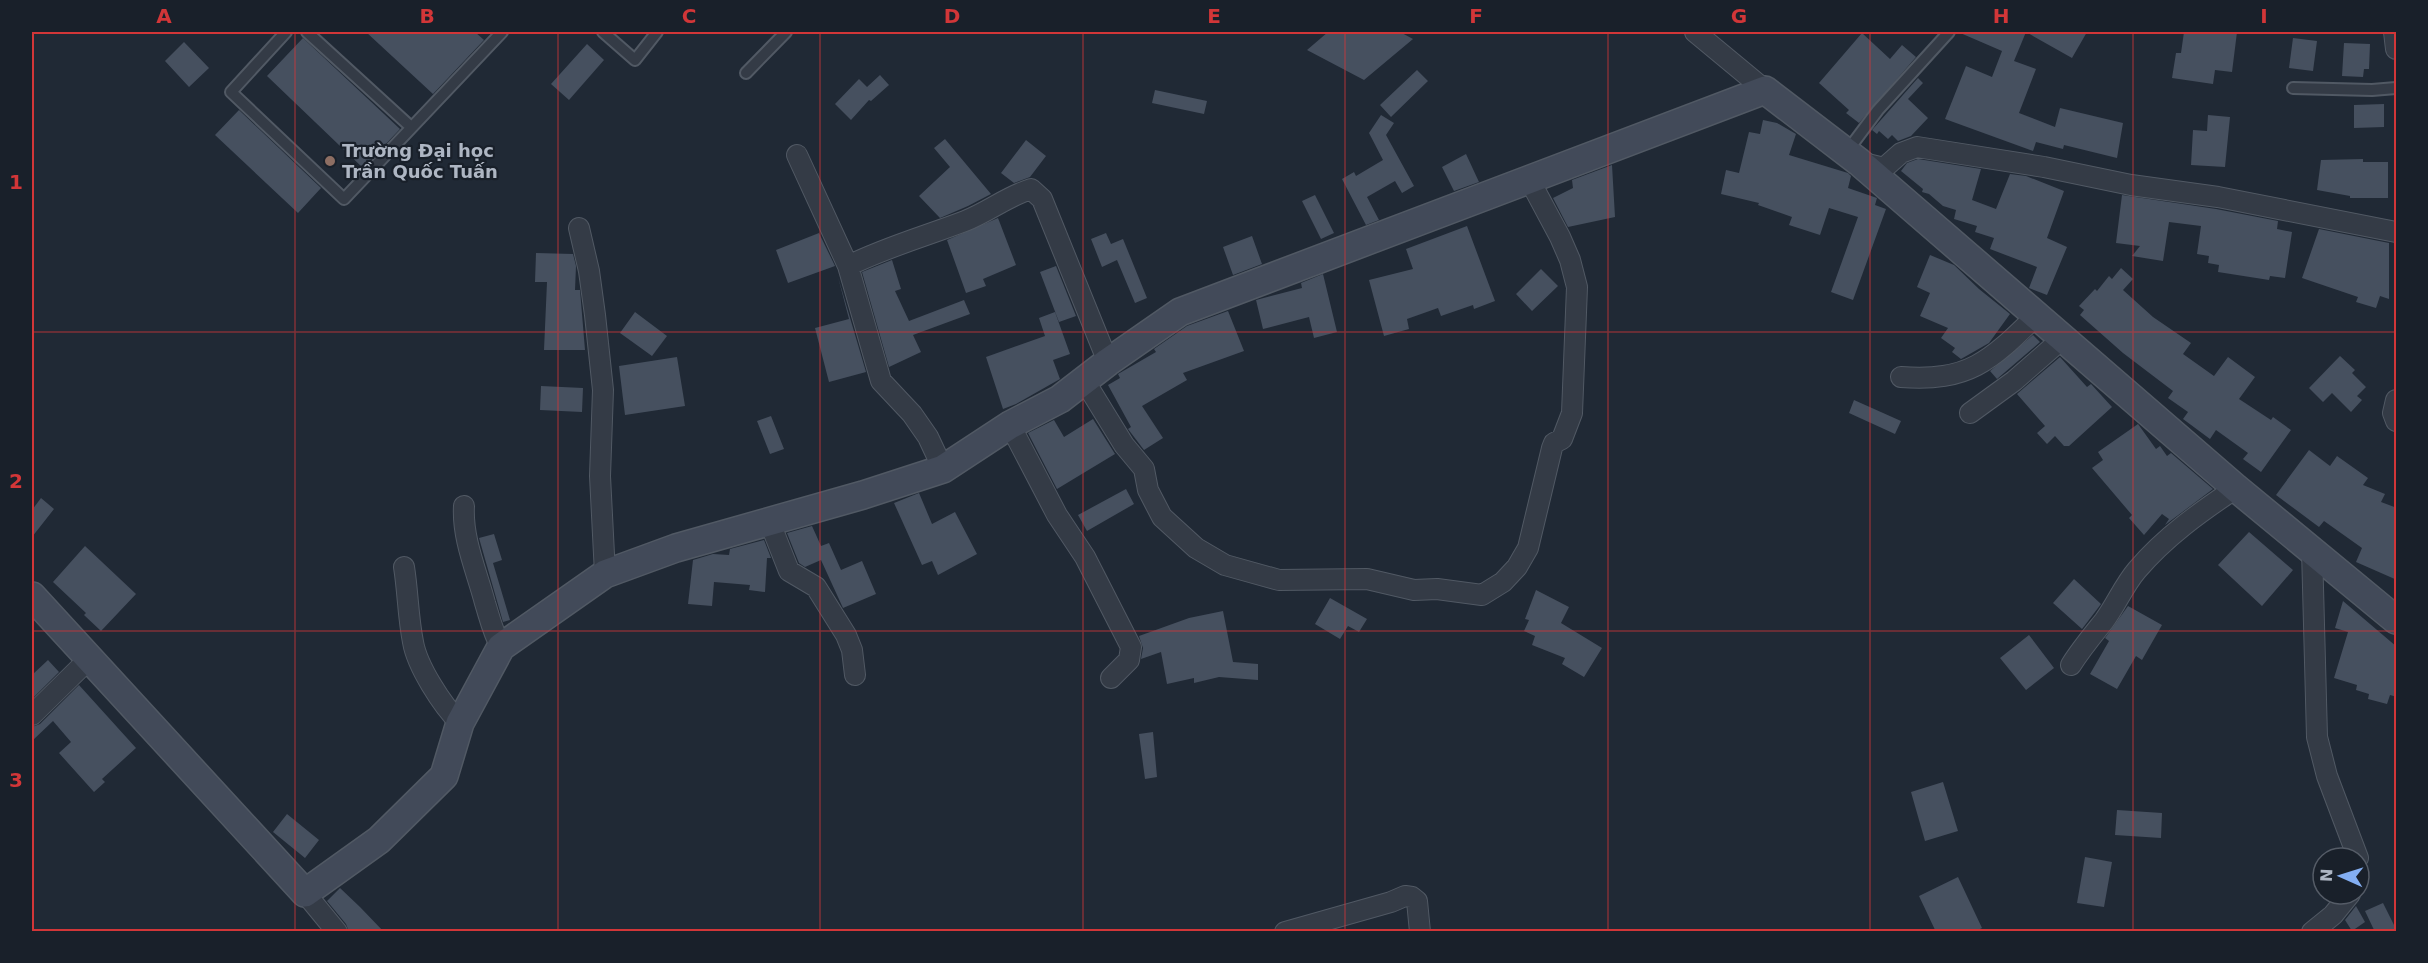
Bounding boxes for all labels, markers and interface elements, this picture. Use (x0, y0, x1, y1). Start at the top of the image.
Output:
text: A (156, 4, 172, 28)
text: B (419, 4, 435, 28)
text: C (682, 4, 696, 28)
text: D (944, 4, 960, 28)
text: E (1207, 4, 1221, 28)
text: F (1469, 4, 1483, 28)
text: G (1731, 4, 1747, 28)
text: H (1993, 4, 2009, 28)
text: I (2260, 4, 2268, 28)
place label: Trường Đại học Trần Quốc Tuấn (342, 140, 498, 182)
marker: Trường Đại học Trần Quốc Tuấn (323, 154, 337, 168)
text: 1 (9, 170, 23, 194)
text: 2 (9, 469, 23, 493)
text: 3 (9, 768, 23, 792)
north arrow (2311, 846, 2371, 906)
text: N (2317, 868, 2336, 882)

